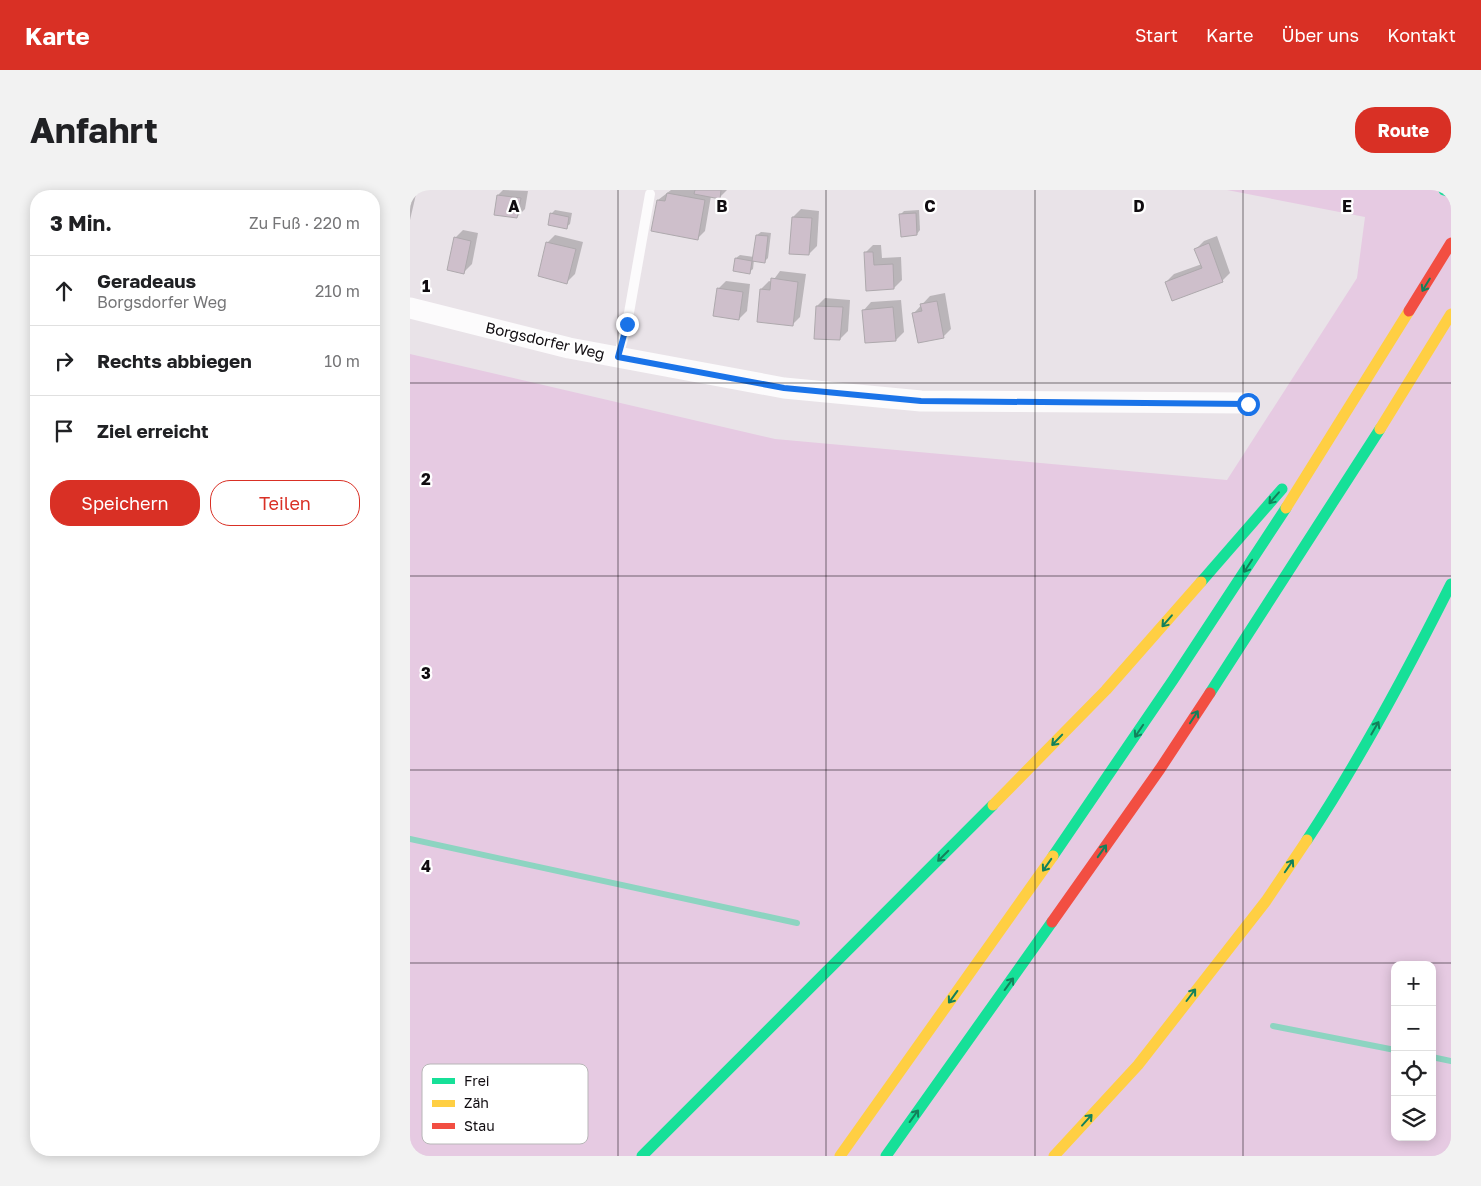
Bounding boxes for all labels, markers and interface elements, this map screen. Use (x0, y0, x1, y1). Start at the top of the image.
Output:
text: Karte (25, 21, 90, 50)
text: Start (1135, 24, 1178, 46)
text: Karte (1206, 24, 1253, 46)
text: Über uns (1281, 24, 1359, 46)
text: Kontakt (1387, 24, 1456, 46)
button: Route (1355, 107, 1451, 153)
text: Anfahrt (30, 109, 158, 151)
text: A (508, 196, 520, 216)
text: B (716, 196, 728, 216)
text: C (924, 196, 936, 216)
text: D (1133, 196, 1145, 216)
text: E (1342, 196, 1352, 216)
text: 3 Min. (50, 210, 112, 236)
text: Zu Fuß · 220 m (249, 213, 360, 233)
text: Geradeaus (97, 269, 196, 292)
text: 1 (422, 276, 430, 296)
icon: ahead (50, 277, 78, 305)
one-way arrow (1420, 278, 1431, 292)
text: 210 m (315, 281, 360, 301)
text: Borgsdorfer Weg (97, 292, 227, 312)
route end (616, 313, 639, 336)
street label: Borgsdorfer Weg (484, 318, 607, 362)
icon: right (50, 347, 78, 375)
text: Rechts abbiegen (97, 349, 252, 372)
text: 10 m (324, 351, 360, 371)
route start (1237, 393, 1260, 416)
icon: arrive (50, 417, 78, 445)
text: Ziel erreicht (97, 419, 209, 442)
text: 2 (421, 469, 431, 489)
button: Speichern (50, 480, 200, 526)
button: Teilen (210, 480, 360, 526)
one-way arrow (1268, 491, 1279, 504)
one-way arrow (1243, 559, 1253, 573)
one-way arrow (1162, 614, 1173, 627)
text: 3 (421, 663, 431, 683)
one-way arrow (1188, 710, 1199, 724)
one-way arrow (1371, 722, 1381, 736)
one-way arrow (1134, 723, 1144, 737)
one-way arrow (1051, 734, 1063, 747)
one-way arrow (1097, 844, 1107, 858)
one-way arrow (937, 850, 949, 862)
text: 4 (421, 856, 431, 876)
one-way arrow (1042, 857, 1052, 871)
one-way arrow (1284, 859, 1295, 873)
map controls (1391, 961, 1436, 1141)
button: + (1391, 961, 1436, 1006)
one-way arrow (1004, 977, 1014, 991)
one-way arrow (1186, 988, 1196, 1002)
one-way arrow (948, 990, 958, 1004)
button: − (1391, 1006, 1436, 1051)
button: locate (1391, 1051, 1436, 1096)
legend (422, 1064, 588, 1144)
text: Frei (464, 1072, 490, 1089)
text: Zäh (464, 1094, 489, 1111)
button: layers (1391, 1096, 1436, 1141)
one-way arrow (909, 1109, 919, 1123)
one-way arrow (1081, 1114, 1093, 1126)
text: Stau (464, 1117, 495, 1134)

